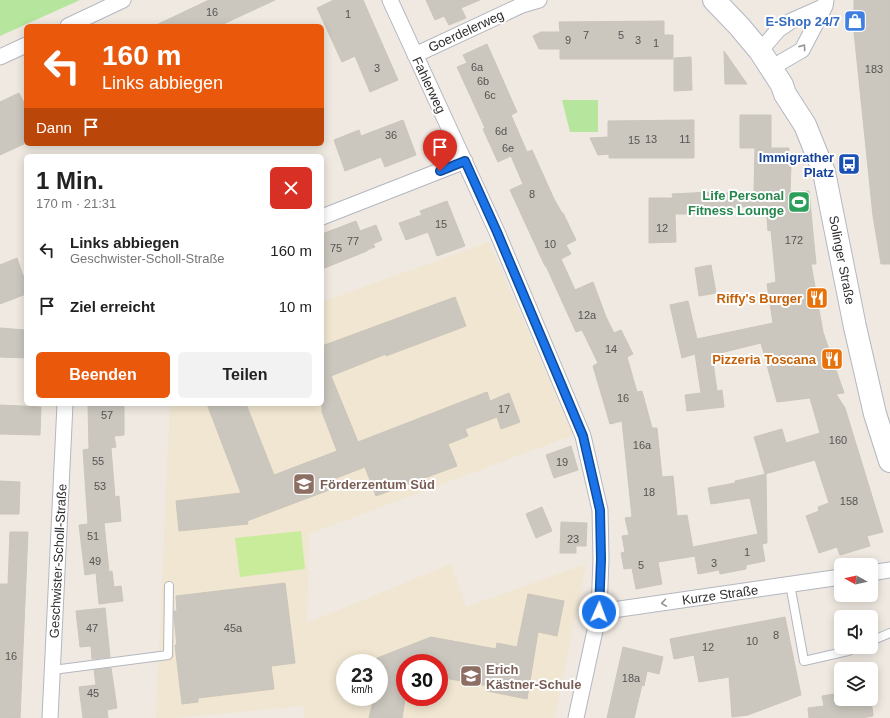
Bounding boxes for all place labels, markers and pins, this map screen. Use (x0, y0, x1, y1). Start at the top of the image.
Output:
shop icon: E-Shop 24/7 (842, 8, 868, 34)
place label: E-Shop 24/7 (766, 14, 840, 29)
pin (423, 130, 457, 171)
place label: Immigrather Platz (759, 150, 834, 180)
bus stop icon: Immigrather Platz (836, 151, 862, 177)
place label: Life Personal Fitness Lounge (688, 188, 784, 218)
sports icon: Life Personal Fitness Lounge (786, 189, 812, 215)
restaurant icon: Riffy's Burger (804, 285, 830, 311)
place label: Riffy's Burger (717, 291, 802, 306)
restaurant icon: Pizzeria Toscana (819, 346, 845, 372)
place label: Pizzeria Toscana (712, 352, 817, 367)
school or university icon: Förderzentum Süd (291, 471, 317, 497)
place label: Förderzentum Süd (320, 477, 435, 492)
place label: Erich Kästner-Schule (486, 662, 581, 692)
school or university icon: Erich Kästner-Schule (458, 663, 484, 689)

